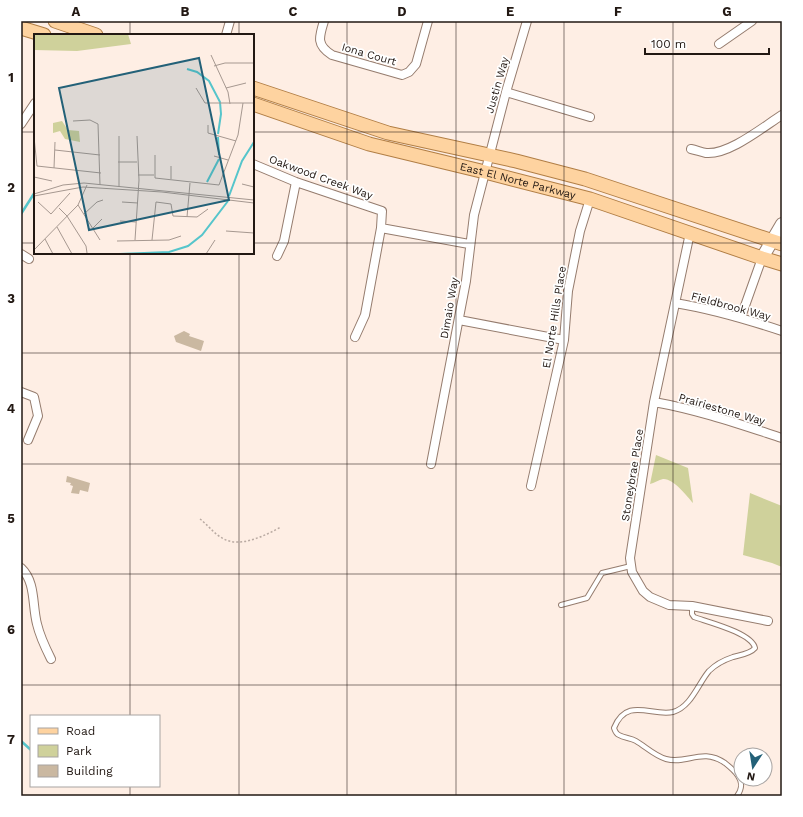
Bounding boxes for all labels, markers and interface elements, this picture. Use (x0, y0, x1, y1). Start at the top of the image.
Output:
text: A (72, 4, 81, 19)
text: B (181, 4, 190, 19)
text: C (289, 4, 298, 19)
text: D (397, 4, 407, 19)
text: E (506, 4, 514, 19)
text: F (614, 4, 622, 19)
text: G (722, 4, 732, 19)
scale bar (645, 30, 769, 56)
inset map (34, 34, 254, 254)
text: 100 m (651, 37, 686, 51)
street label: Iona Court (340, 41, 398, 69)
street label: Justin Way (483, 55, 512, 115)
text: 1 (8, 70, 14, 85)
street label: Oakwood Creek Way (267, 153, 375, 202)
street label: East El Norte Parkway (458, 160, 577, 202)
text: 2 (7, 180, 15, 195)
street label: El Norte Hills Place (540, 265, 569, 369)
street label: Dimaio Way (438, 276, 461, 340)
street label: Fieldbrook Way (690, 290, 772, 323)
text: 3 (7, 291, 15, 306)
street label: Prairiestone Way (677, 391, 767, 428)
text: 4 (7, 401, 16, 416)
street label: Stoneybrae Place (619, 428, 646, 522)
text: 5 (7, 511, 15, 526)
text: 6 (7, 622, 15, 637)
legend (30, 715, 160, 787)
text: Road (66, 724, 95, 738)
text: 7 (7, 732, 15, 747)
text: Park (66, 744, 92, 758)
north arrow (733, 747, 773, 787)
text: Building (66, 764, 113, 778)
text: N (746, 769, 756, 783)

